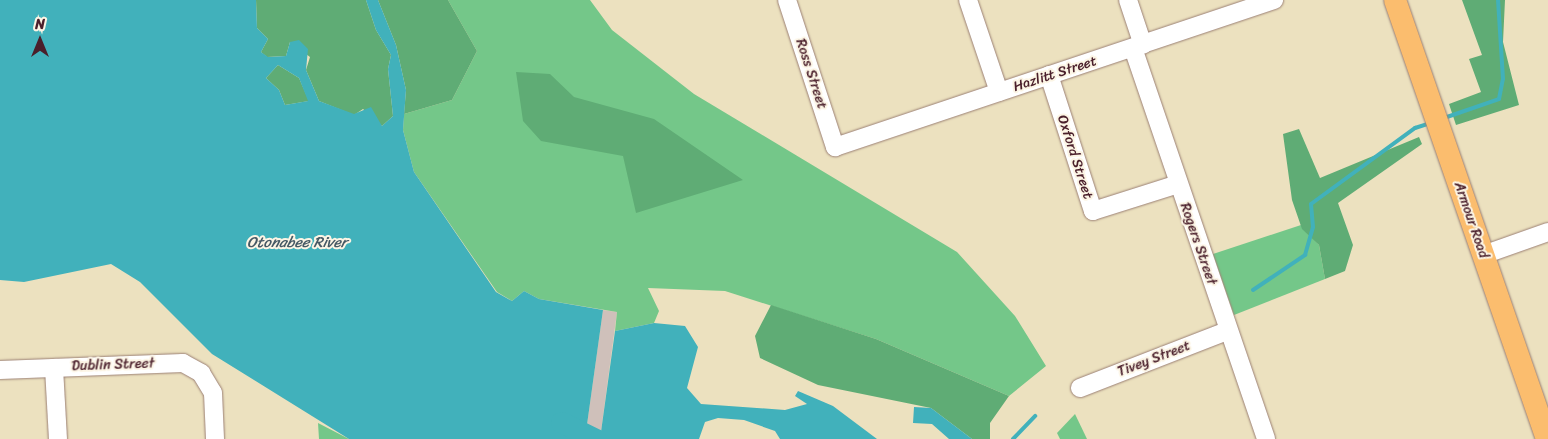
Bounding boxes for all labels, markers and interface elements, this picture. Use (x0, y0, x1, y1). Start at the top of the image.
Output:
text: N (35, 12, 45, 37)
north arrow (15, 15, 65, 65)
street label: Ross Street (792, 37, 830, 111)
street label: Hazlitt Street (1011, 53, 1099, 95)
street label: Oxford Street (1054, 113, 1096, 201)
street label: Armour Road (1450, 180, 1492, 260)
street label: Rogers Street (1176, 201, 1220, 287)
water label: Otonabee River (247, 234, 347, 252)
street label: Tivey Street (1115, 337, 1193, 381)
street label: Dublin Street (71, 355, 155, 375)

